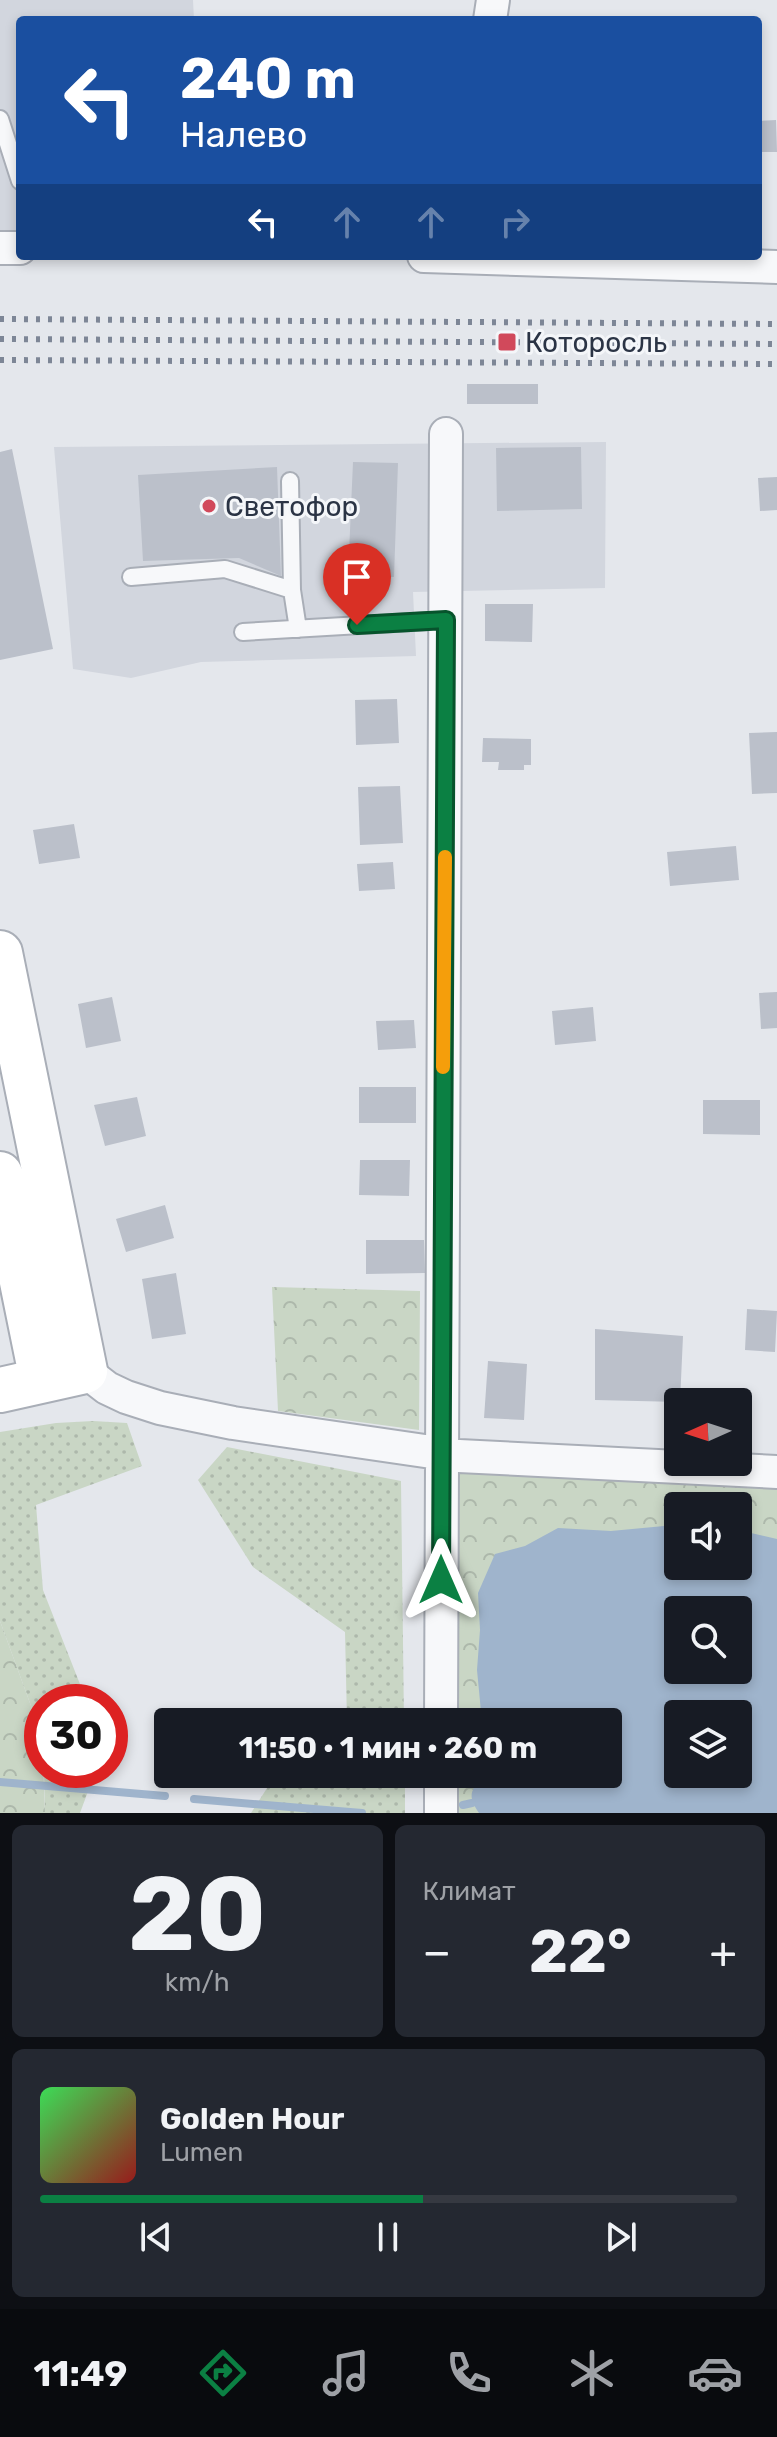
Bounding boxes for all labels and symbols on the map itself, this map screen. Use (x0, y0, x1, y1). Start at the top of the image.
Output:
place label: Которосль (525, 326, 667, 359)
marker: Которосль (496, 331, 518, 353)
place label: Светофор (225, 490, 358, 523)
marker: Светофор (200, 497, 218, 515)
pin (323, 543, 391, 625)
north arrow (664, 1388, 752, 1476)
position arrow (399, 1538, 483, 1622)
speed limit sign: 30 (24, 1684, 128, 1788)

